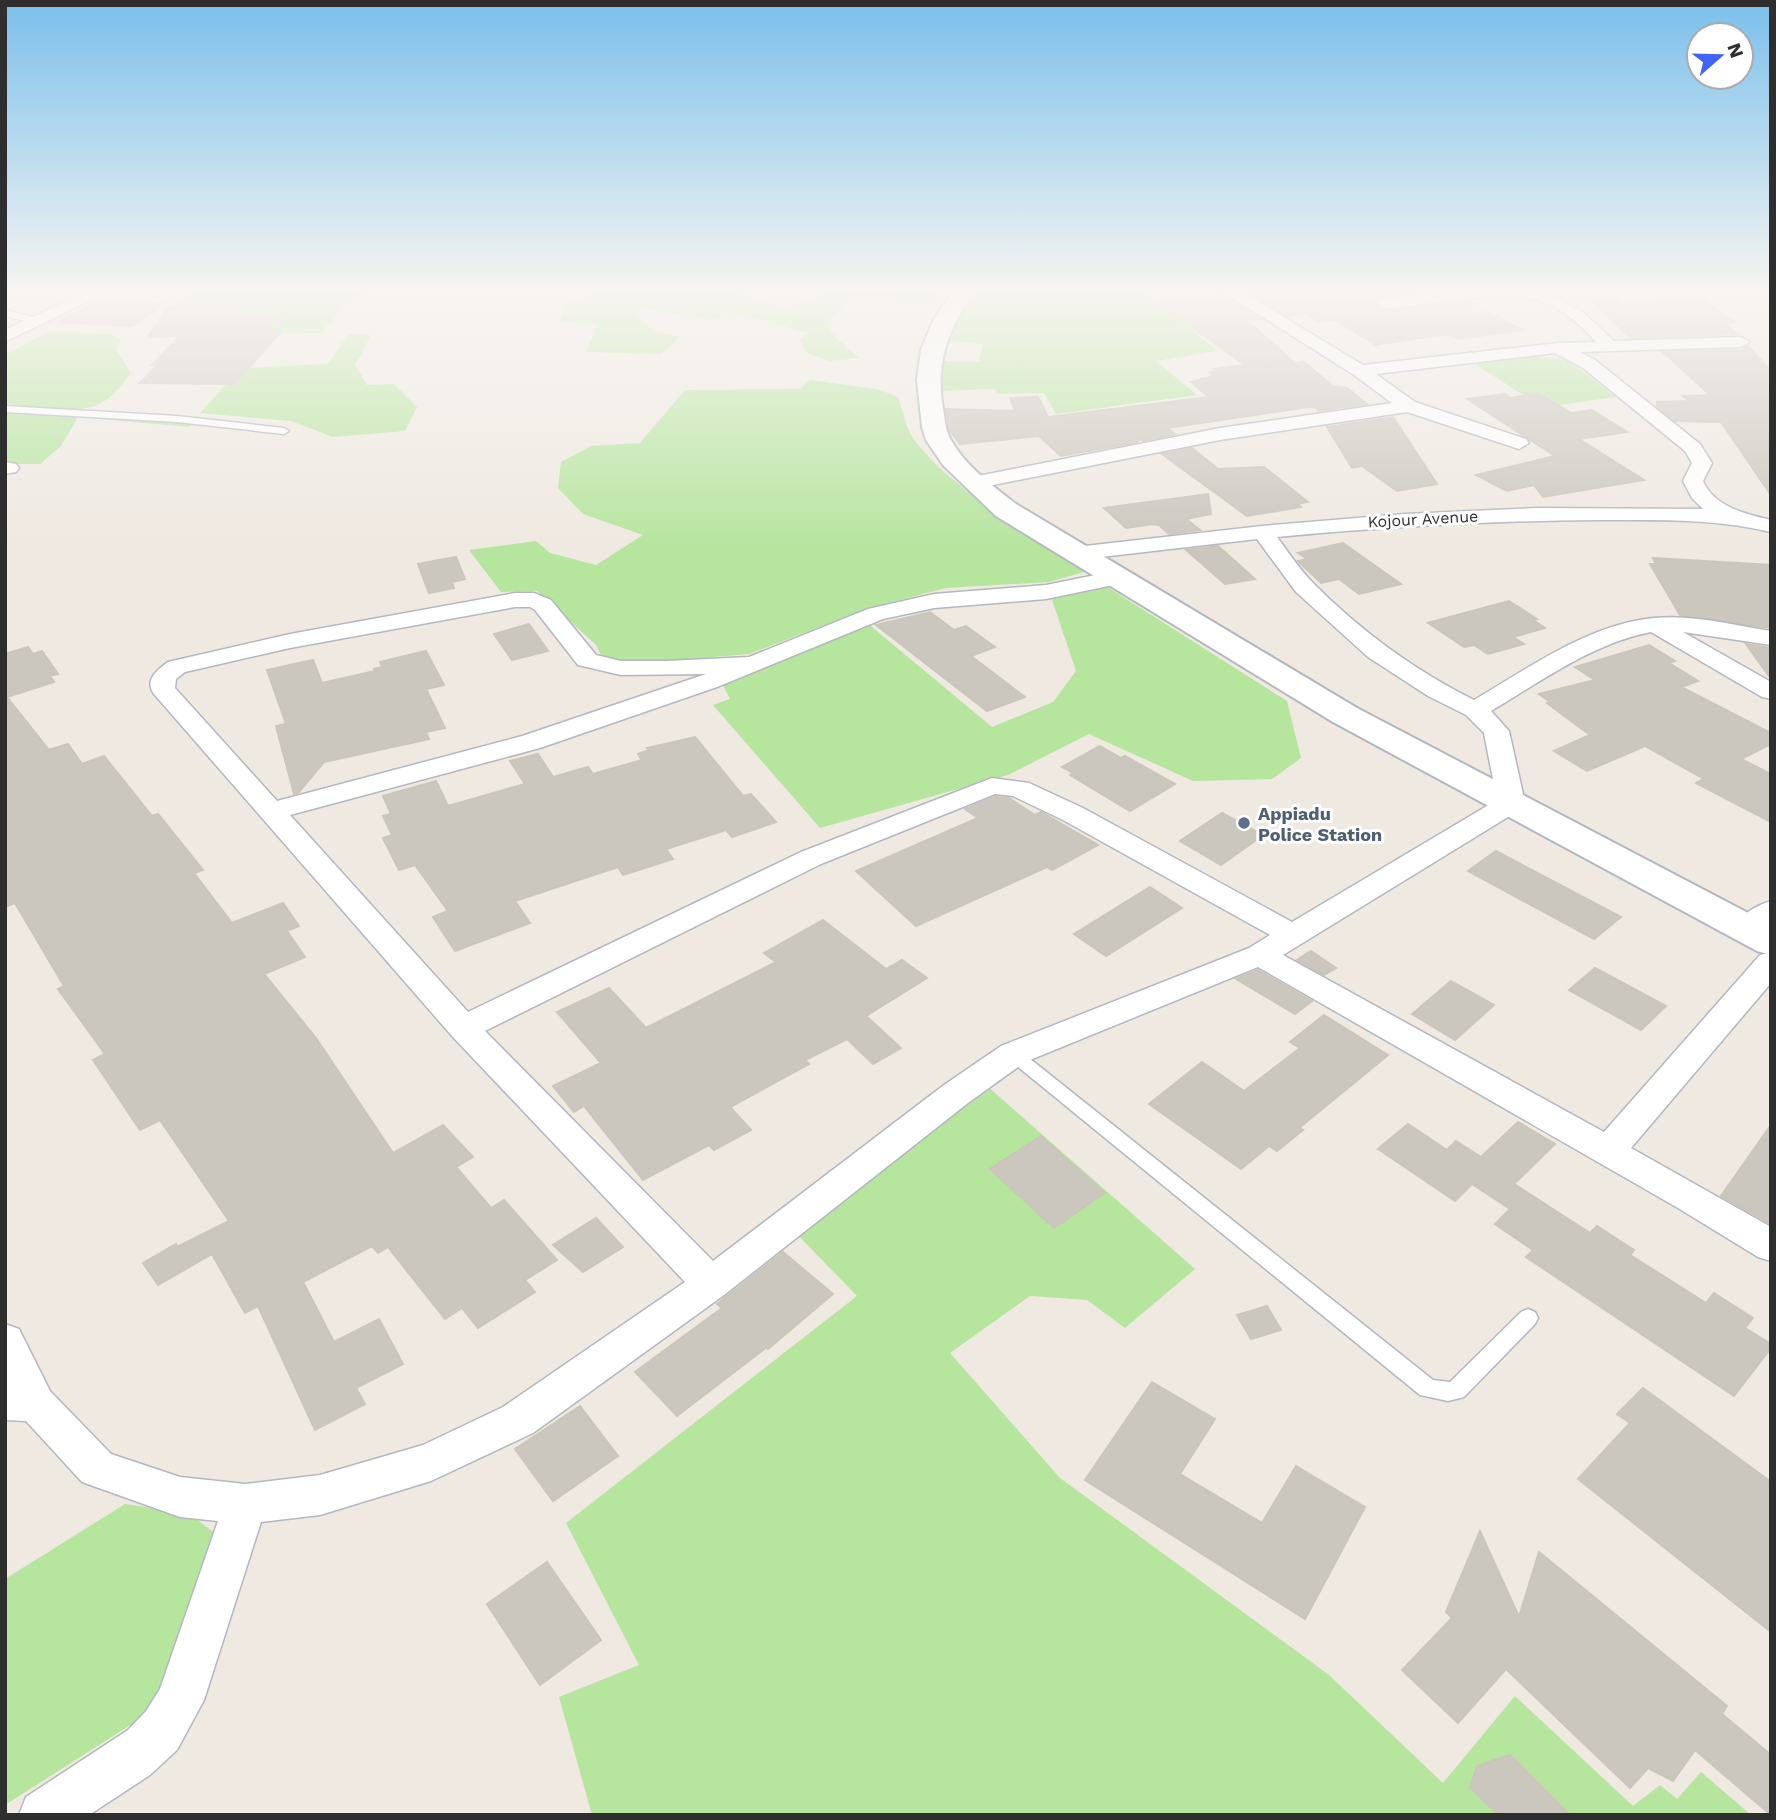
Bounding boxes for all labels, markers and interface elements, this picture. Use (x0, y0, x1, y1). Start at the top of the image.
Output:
north arrow (1685, 21, 1755, 91)
text: N (1722, 40, 1749, 61)
street label: Kojour Avenue (1367, 507, 1479, 531)
place label: Appiadu Police Station (1258, 803, 1382, 845)
marker: Appiadu Police Station (1236, 815, 1252, 831)

